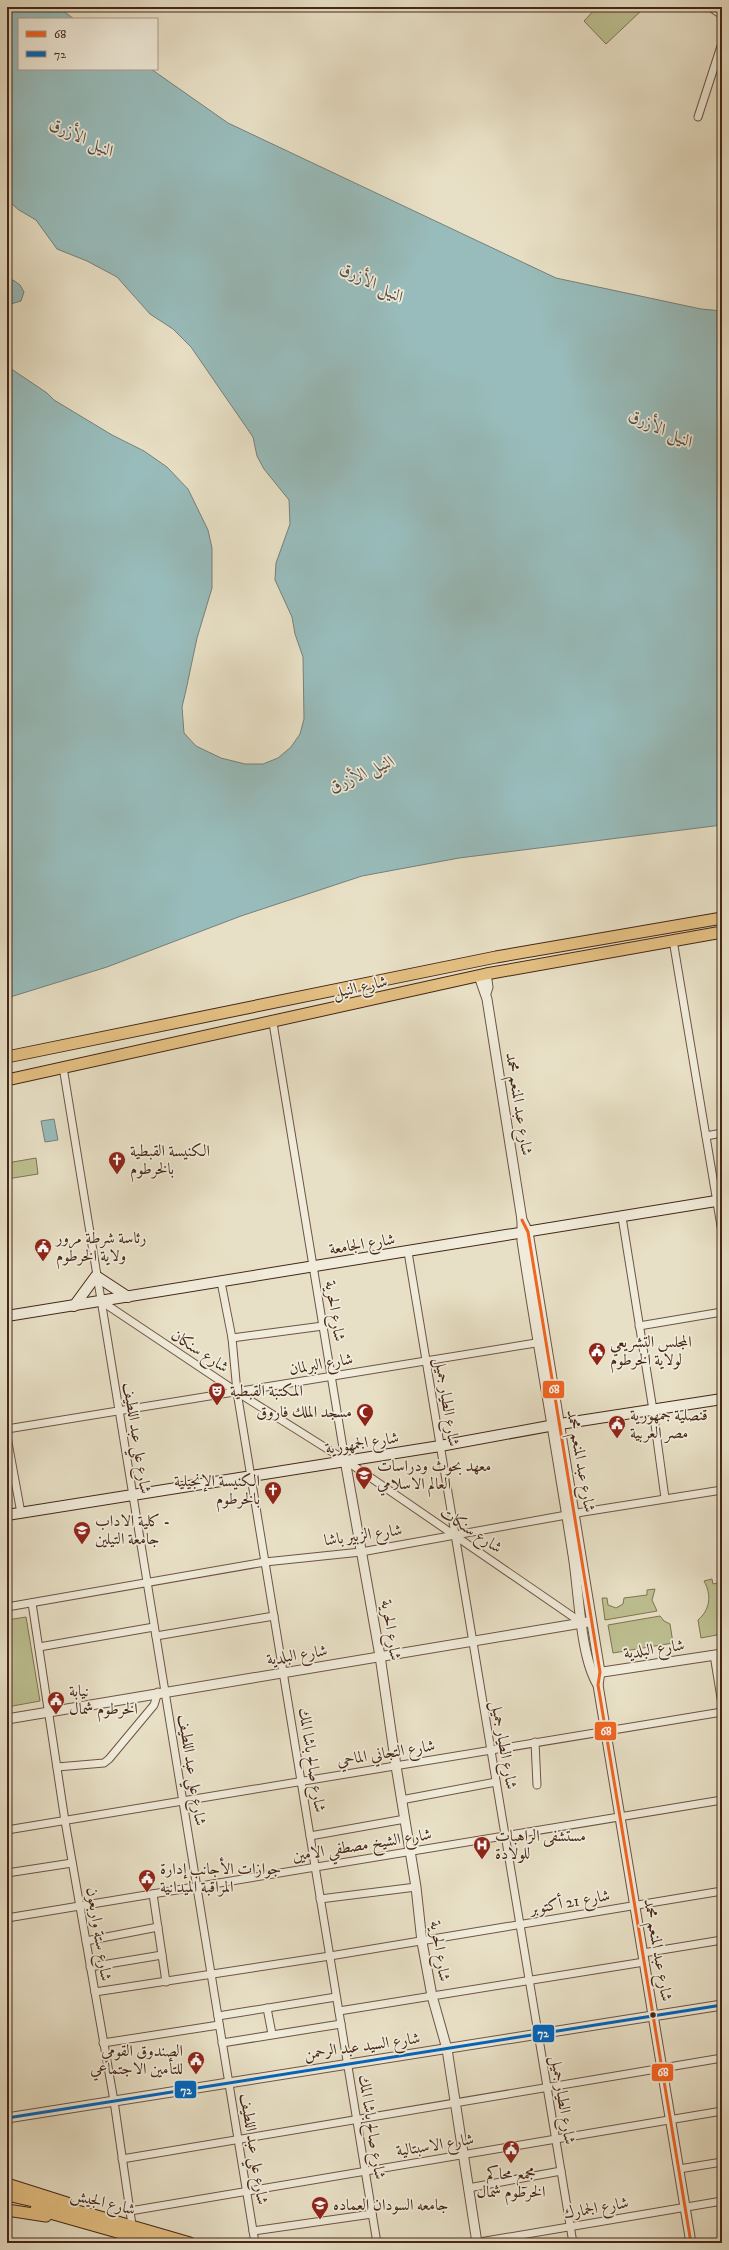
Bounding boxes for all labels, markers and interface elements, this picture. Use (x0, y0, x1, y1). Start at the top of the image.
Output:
legend (18, 18, 158, 70)
text: 68 (54, 27, 66, 42)
text: 72 (54, 47, 66, 62)
water label: النيل الأزرق (46, 112, 118, 163)
water label: النيل الأزرق (336, 257, 408, 309)
water label: النيل الأزرق (625, 403, 698, 454)
water label: النيل الأزرق (325, 749, 398, 798)
street label: شارع النيل (331, 971, 390, 1006)
street label: شارع عبد المنعم محمد (496, 1051, 537, 1158)
place label: الكنيسة القبطية بالخرطوم (130, 1141, 210, 1183)
church icon: الكنيسة القبطية بالخرطوم (107, 1150, 127, 1175)
place label: رئاسة شرطة مرور ولاية الخرطوم (54, 1228, 146, 1270)
street label: شارع الجامعة (328, 1229, 397, 1262)
public building icon: رئاسة شرطة مرور ولاية الخرطوم (33, 1237, 53, 1262)
street label: شارع الحرية (317, 1279, 350, 1343)
street label: شارع سنكان (166, 1325, 233, 1380)
place label: المجلس التشريعي لولاية الخرطوم (610, 1332, 692, 1374)
public building icon: المجلس التشريعي لولاية الخرطوم (587, 1341, 607, 1366)
street label: شارع البرلمان (287, 1349, 355, 1382)
street label: شارع الطيار جميل (427, 1356, 464, 1448)
line badge: 68 (542, 1380, 565, 1399)
street label: شارع علي عبد اللطيف (113, 1381, 156, 1496)
theatre icon: المكتبة القبطية (207, 1381, 227, 1406)
place label: المكتبة القبطية (230, 1381, 303, 1401)
text: 68 (548, 1383, 560, 1397)
place label: مسجد الملك فاروق (256, 1402, 352, 1422)
mosque icon: مسجد الملك فاروق (355, 1402, 375, 1427)
place label: قنصلية جمهورية مصر العربية (630, 1405, 708, 1443)
street label: شارع عبد المنعم محمد (557, 1408, 600, 1515)
public building icon: قنصلية جمهورية مصر العربية (607, 1414, 627, 1439)
street label: شارع الجمهورية (324, 1427, 401, 1462)
place label: معهد بحوث ودراسات العالم الاسلامي (377, 1456, 491, 1498)
school or university icon: معهد بحوث ودراسات العالم الاسلامي (354, 1465, 374, 1490)
place label: الكنيسة الإنجيلية بالخرطوم (174, 1471, 260, 1513)
church icon: الكنيسة الإنجيلية بالخرطوم (263, 1480, 283, 1505)
street label: شارع سنكات (434, 1502, 506, 1560)
place label: كلية الاداب - جامعة التيلين (95, 1511, 170, 1549)
school or university icon: كلية الاداب - جامعة التيلين (72, 1520, 92, 1545)
street label: شارع الزبير باشا (323, 1520, 404, 1553)
street label: شارع الحرية (373, 1598, 406, 1662)
street label: شارع البلدية (622, 1635, 686, 1666)
street label: شارع البلدية (265, 1640, 329, 1673)
place label: نيابة الخرطوم شمال (69, 1681, 138, 1723)
public building icon: نيابة الخرطوم شمال (46, 1690, 66, 1715)
street label: شارع الطيار جميل (483, 1699, 522, 1791)
street label: شارع صالح باشا المك (291, 1706, 330, 1814)
street label: شارع علي عبد اللطيف (168, 1713, 211, 1828)
line badge: 68 (594, 1721, 617, 1741)
text: 68 (600, 1725, 612, 1739)
street label: شارع التجاني الماحي (336, 1735, 437, 1774)
street label: شارع الشيخ مصطفي الامين (291, 1824, 434, 1871)
place label: مستشفى الراهبات للولادة (495, 1826, 586, 1864)
hospital icon: مستشفى الراهبات للولادة (472, 1835, 492, 1860)
place label: جوازات الأجانب إدارة المراقبة الميدانية (160, 1857, 281, 1897)
public building icon: جوازات الأجانب إدارة المراقبة الميدانية (137, 1868, 157, 1893)
street label: شارع 21 أكتوبر (526, 1883, 612, 1922)
street label: شارع ستة واربعون (79, 1886, 116, 1983)
street label: شارع عبد المنعم محمد (634, 1897, 677, 2004)
street label: شارع الحرية (422, 1919, 455, 1983)
unlabelled marker (648, 2010, 658, 2020)
line badge: 72 (532, 2024, 555, 2043)
text: 72 (537, 2027, 549, 2041)
street label: شارع السيد عبد الرحمن (303, 2028, 422, 2067)
place label: الصندوق القومي للتأمين الاجتماعي (90, 2041, 183, 2081)
public building icon: الصندوق القومي للتأمين الاجتماعي (186, 2050, 206, 2075)
street label: شارع الطيار جميل (543, 2054, 580, 2146)
line badge: 68 (651, 2063, 674, 2082)
text: 68 (657, 2066, 669, 2080)
street label: شارع صالح باشا المك (351, 2073, 390, 2181)
line badge: 72 (174, 2080, 197, 2099)
text: 72 (180, 2084, 192, 2098)
street label: شارع علي عبد اللطيف (230, 2092, 273, 2207)
street label: شارع الاسبتالية (395, 2129, 476, 2164)
public building icon: مجمع محاكم الخرطوم شمال (501, 2139, 521, 2164)
place label: مجمع محاكم الخرطوم شمال (477, 2164, 545, 2206)
street label: شارع الجيش (68, 2184, 137, 2223)
street label: شارع الجمارك (562, 2192, 631, 2226)
school or university icon: جامعه السودان العماده (310, 2195, 330, 2220)
place label: جامعه السودان العماده (333, 2195, 448, 2215)

